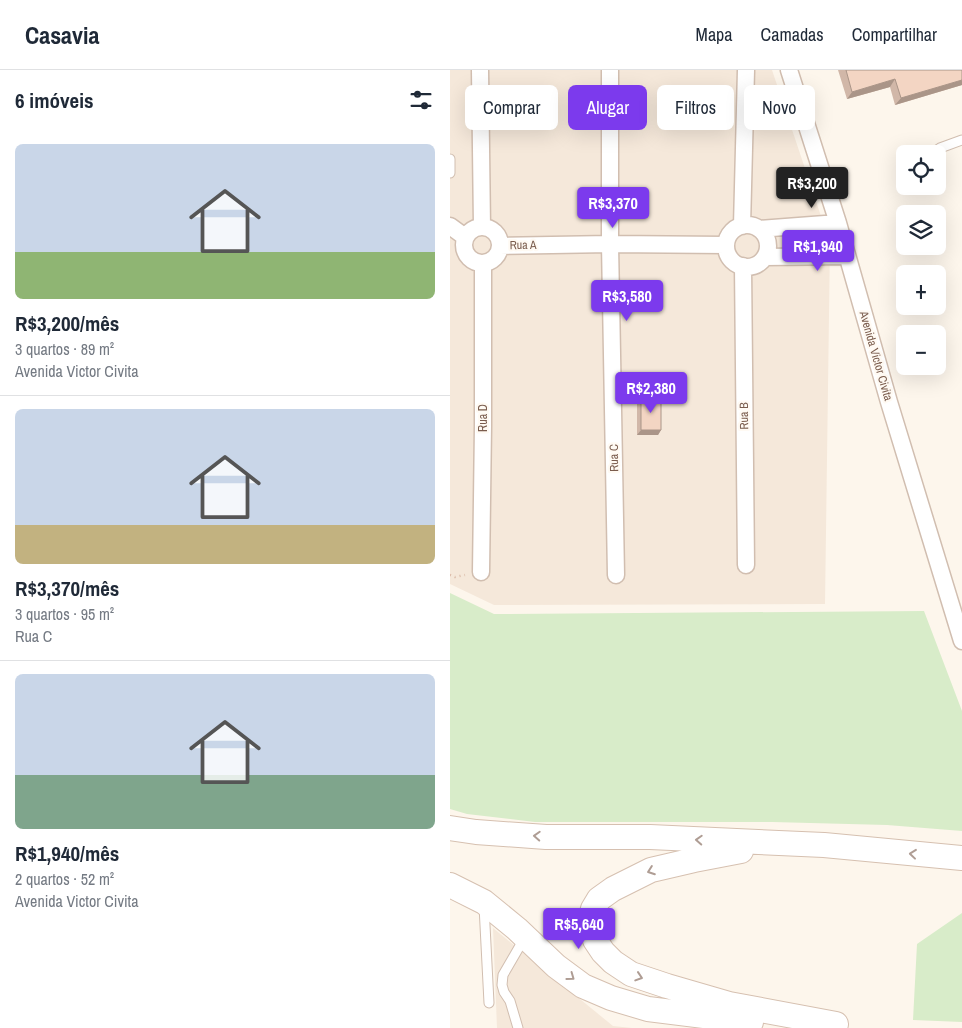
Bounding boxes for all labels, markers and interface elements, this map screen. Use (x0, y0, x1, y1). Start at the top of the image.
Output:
text: Casavia (25, 19, 99, 51)
text: Mapa (696, 22, 733, 47)
text: Camadas (761, 22, 824, 47)
text: Compartilhar (852, 22, 937, 47)
chip: Comprar (465, 85, 558, 130)
chip: Alugar (568, 85, 647, 130)
chip: Filtros (657, 85, 734, 130)
chip: Novo (744, 85, 815, 130)
text: 6 imóveis (15, 86, 94, 115)
icon: filters (407, 86, 435, 114)
map controls (896, 145, 946, 375)
button: locate (896, 145, 946, 195)
pin: R$3,200 (766, 166, 858, 209)
text: R$3,200 (787, 172, 837, 194)
icon: home (180, 176, 270, 266)
pin: R$3,370 (567, 186, 659, 229)
text: R$3,370 (588, 192, 638, 214)
button: layers (896, 205, 946, 255)
pin: R$1,940 (772, 230, 864, 272)
text: R$1,940 (793, 235, 843, 257)
street label: Rua A (509, 237, 537, 253)
button: + (896, 265, 946, 315)
pin: R$3,580 (581, 280, 673, 322)
text: R$3,580 (602, 285, 652, 307)
street label: Avenida Victor Civita (855, 308, 897, 403)
text: R$3,200/mês (15, 309, 119, 338)
button: − (896, 325, 946, 375)
text: 3 quartos · 89 m² (15, 338, 114, 360)
text: Avenida Victor Civita (15, 360, 139, 382)
pin: R$2,380 (605, 372, 697, 414)
text: R$2,380 (626, 377, 676, 399)
street label: Rua B (736, 402, 752, 430)
street label: Rua D (475, 404, 491, 432)
icon: home (180, 442, 270, 532)
street label: Rua C (606, 444, 622, 472)
text: R$3,370/mês (15, 574, 119, 603)
text: 3 quartos · 95 m² (15, 603, 114, 625)
text: Rua C (15, 625, 52, 647)
icon: home (180, 707, 270, 797)
one-way arrow (532, 831, 540, 842)
one-way arrow (695, 834, 703, 845)
text: R$1,940/mês (15, 839, 119, 868)
one-way arrow (909, 848, 917, 859)
one-way arrow (648, 865, 656, 875)
text: 2 quartos · 52 m² (15, 868, 114, 890)
text: Avenida Victor Civita (15, 890, 139, 912)
pin: R$5,640 (533, 908, 625, 950)
text: R$5,640 (554, 913, 604, 935)
one-way arrow (635, 971, 643, 981)
one-way arrow (565, 972, 574, 980)

